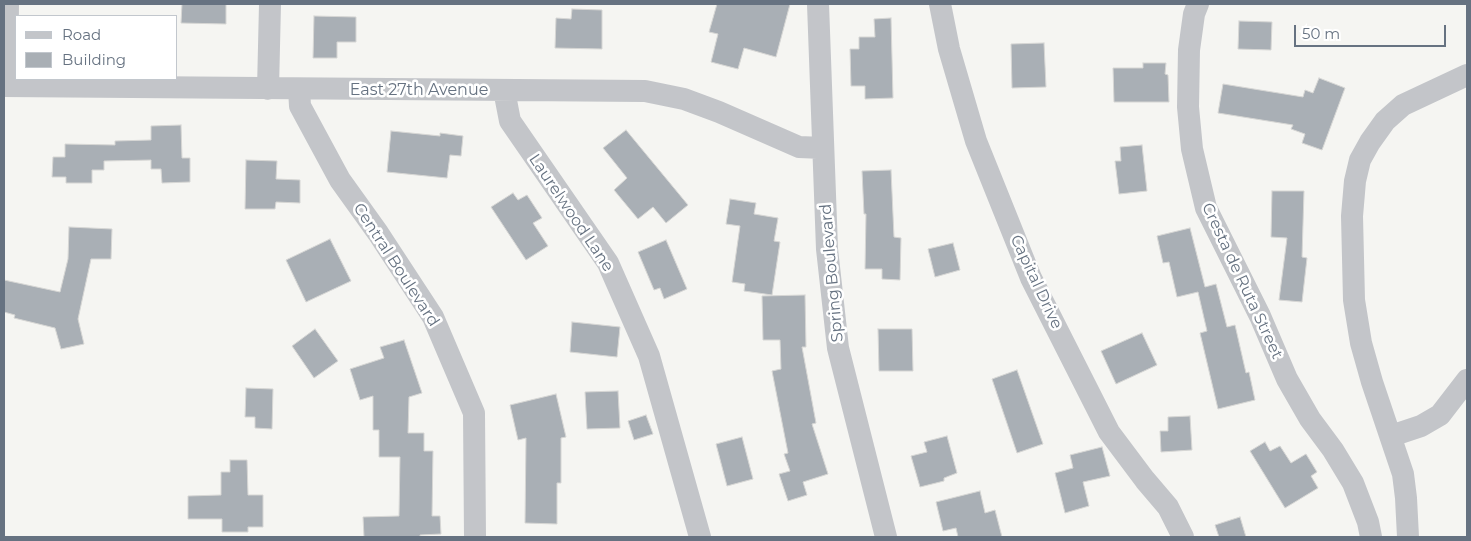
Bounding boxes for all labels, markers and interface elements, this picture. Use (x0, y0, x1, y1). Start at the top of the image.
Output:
legend (15, 15, 178, 80)
scale bar (1296, 15, 1448, 47)
text: 50 m (1302, 24, 1340, 43)
text: Road (62, 25, 101, 44)
text: Building (62, 50, 126, 69)
street label: East 27th Avenue (350, 80, 488, 100)
street label: Laurelwood Lane (524, 150, 618, 276)
street label: Central Boulevard (349, 200, 443, 330)
street label: Cresta de Ruta Street (1197, 200, 1287, 362)
street label: Spring Boulevard (816, 203, 848, 343)
street label: Capital Drive (1006, 232, 1066, 332)

